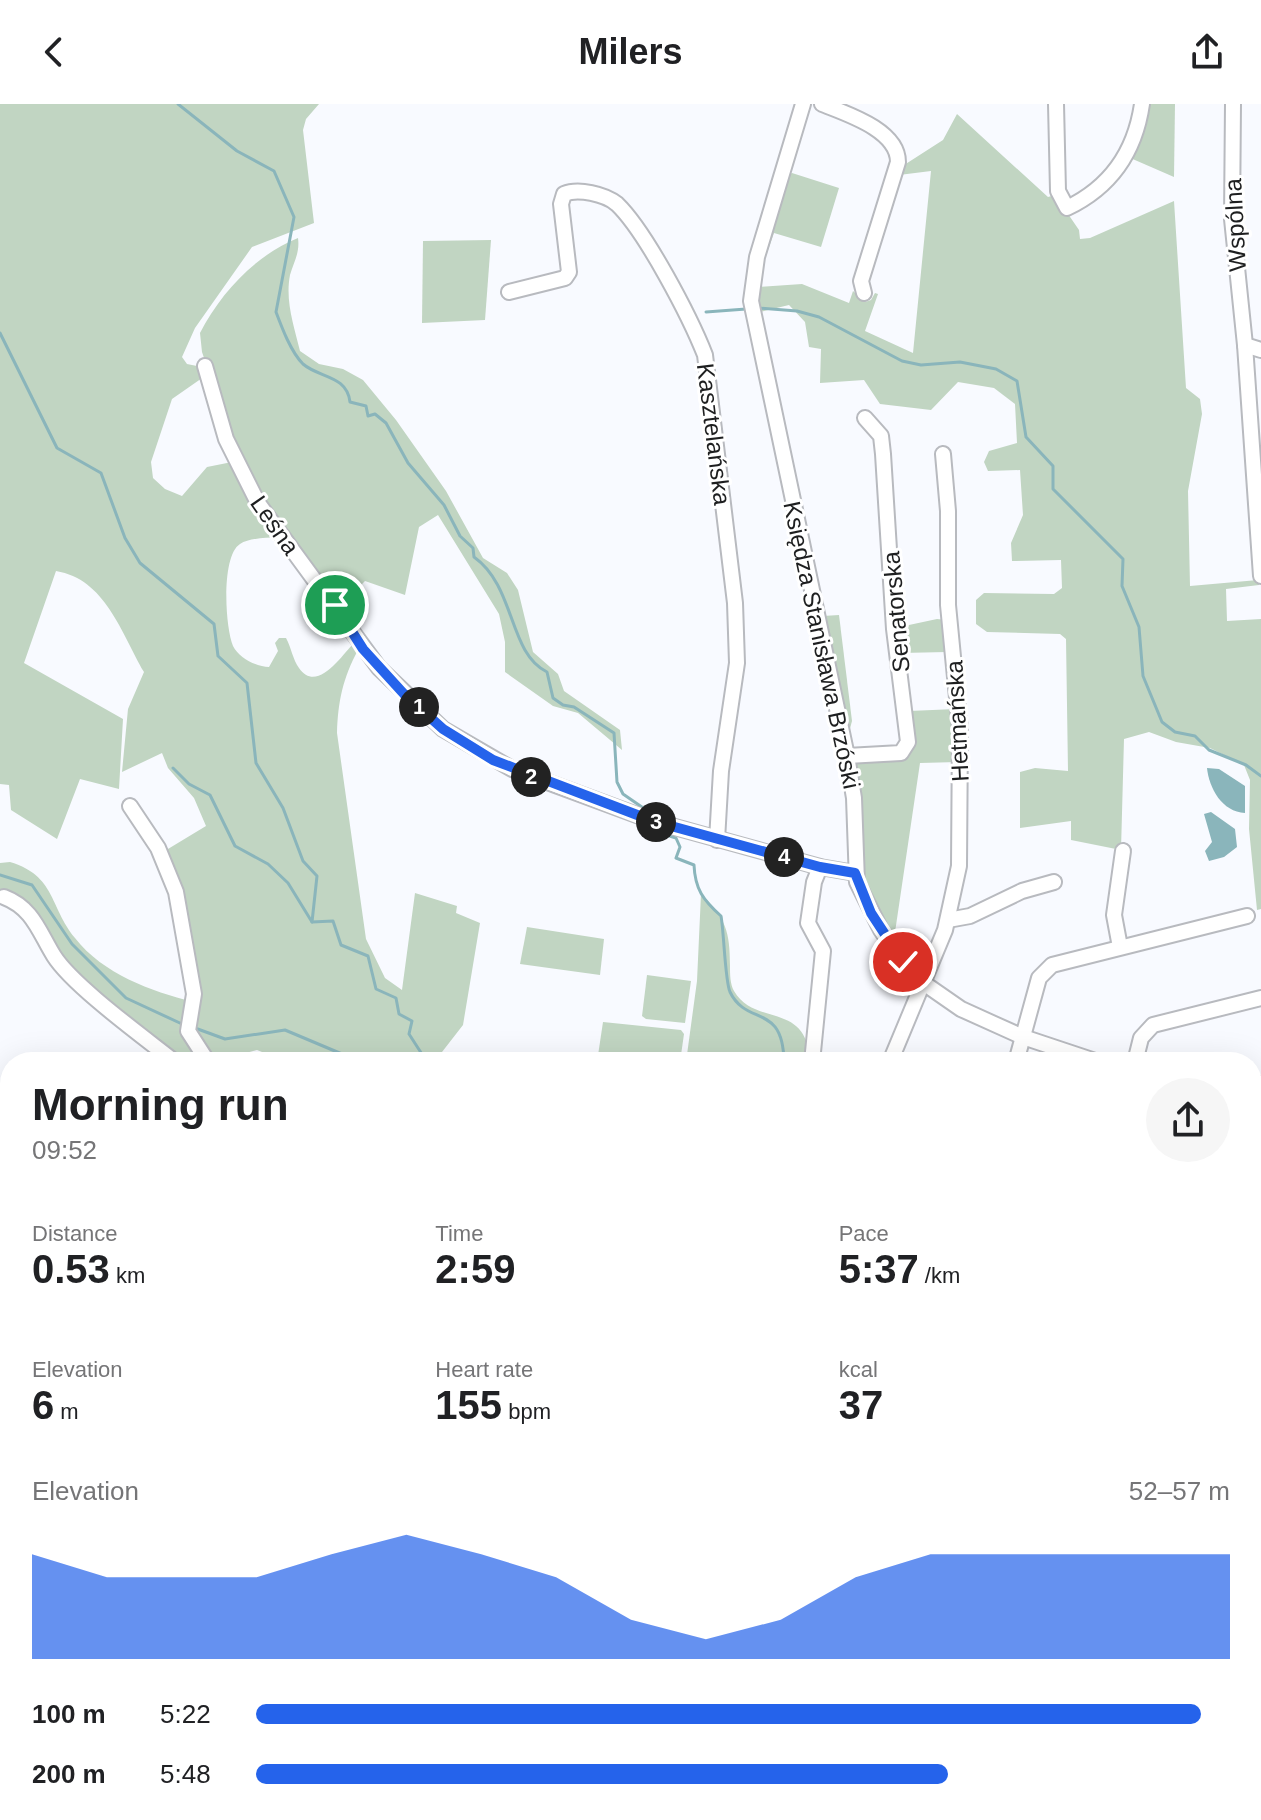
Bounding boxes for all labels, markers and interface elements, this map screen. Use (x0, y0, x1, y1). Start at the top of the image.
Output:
icon: back (32, 30, 76, 74)
icon: share (1185, 30, 1229, 74)
text: Milers (578, 31, 683, 72)
street label: Wspólna (1219, 177, 1251, 272)
street label: Kasztelańska (692, 362, 736, 507)
street label: Leśna (245, 490, 305, 560)
street label: Księdza Stanisława Brzóski (778, 499, 866, 791)
street label: Senatorska (877, 550, 915, 674)
pin (301, 571, 369, 639)
icon: arrive (313, 583, 357, 627)
street label: Hetmańska (940, 659, 974, 782)
pin: 1 (399, 687, 439, 727)
text: 1 (413, 694, 425, 719)
pin: 2 (511, 757, 551, 797)
text: 2 (525, 764, 537, 789)
pin: 3 (636, 802, 676, 842)
text: 3 (650, 809, 662, 834)
pin: 4 (764, 837, 804, 877)
text: 4 (778, 844, 790, 869)
pin (869, 928, 937, 996)
icon: check (881, 940, 925, 984)
button: share (1146, 1078, 1230, 1162)
text: Morning run (32, 1080, 289, 1129)
text: 09:52 (32, 1135, 97, 1165)
text: Distance (32, 1221, 118, 1246)
text: Time (435, 1221, 483, 1246)
text: Pace (839, 1221, 889, 1246)
text: 0.53 (32, 1247, 110, 1291)
text: 2:59 (435, 1247, 515, 1291)
text: 5:37 (839, 1247, 919, 1291)
text: km (110, 1263, 145, 1288)
text: /km (919, 1263, 960, 1288)
text: Elevation (32, 1357, 123, 1382)
text: Heart rate (435, 1357, 533, 1382)
text: kcal (839, 1357, 878, 1382)
text: 6 (32, 1383, 54, 1427)
text: 155 (435, 1383, 502, 1427)
text: 37 (839, 1383, 883, 1427)
text: m (54, 1399, 79, 1424)
text: bpm (502, 1399, 551, 1424)
text: Elevation (32, 1476, 139, 1506)
text: 52–57 m (1129, 1476, 1230, 1506)
text: 100 m (32, 1699, 106, 1729)
text: 5:22 (160, 1699, 211, 1729)
text: 200 m (32, 1759, 106, 1789)
text: 5:48 (160, 1759, 211, 1789)

